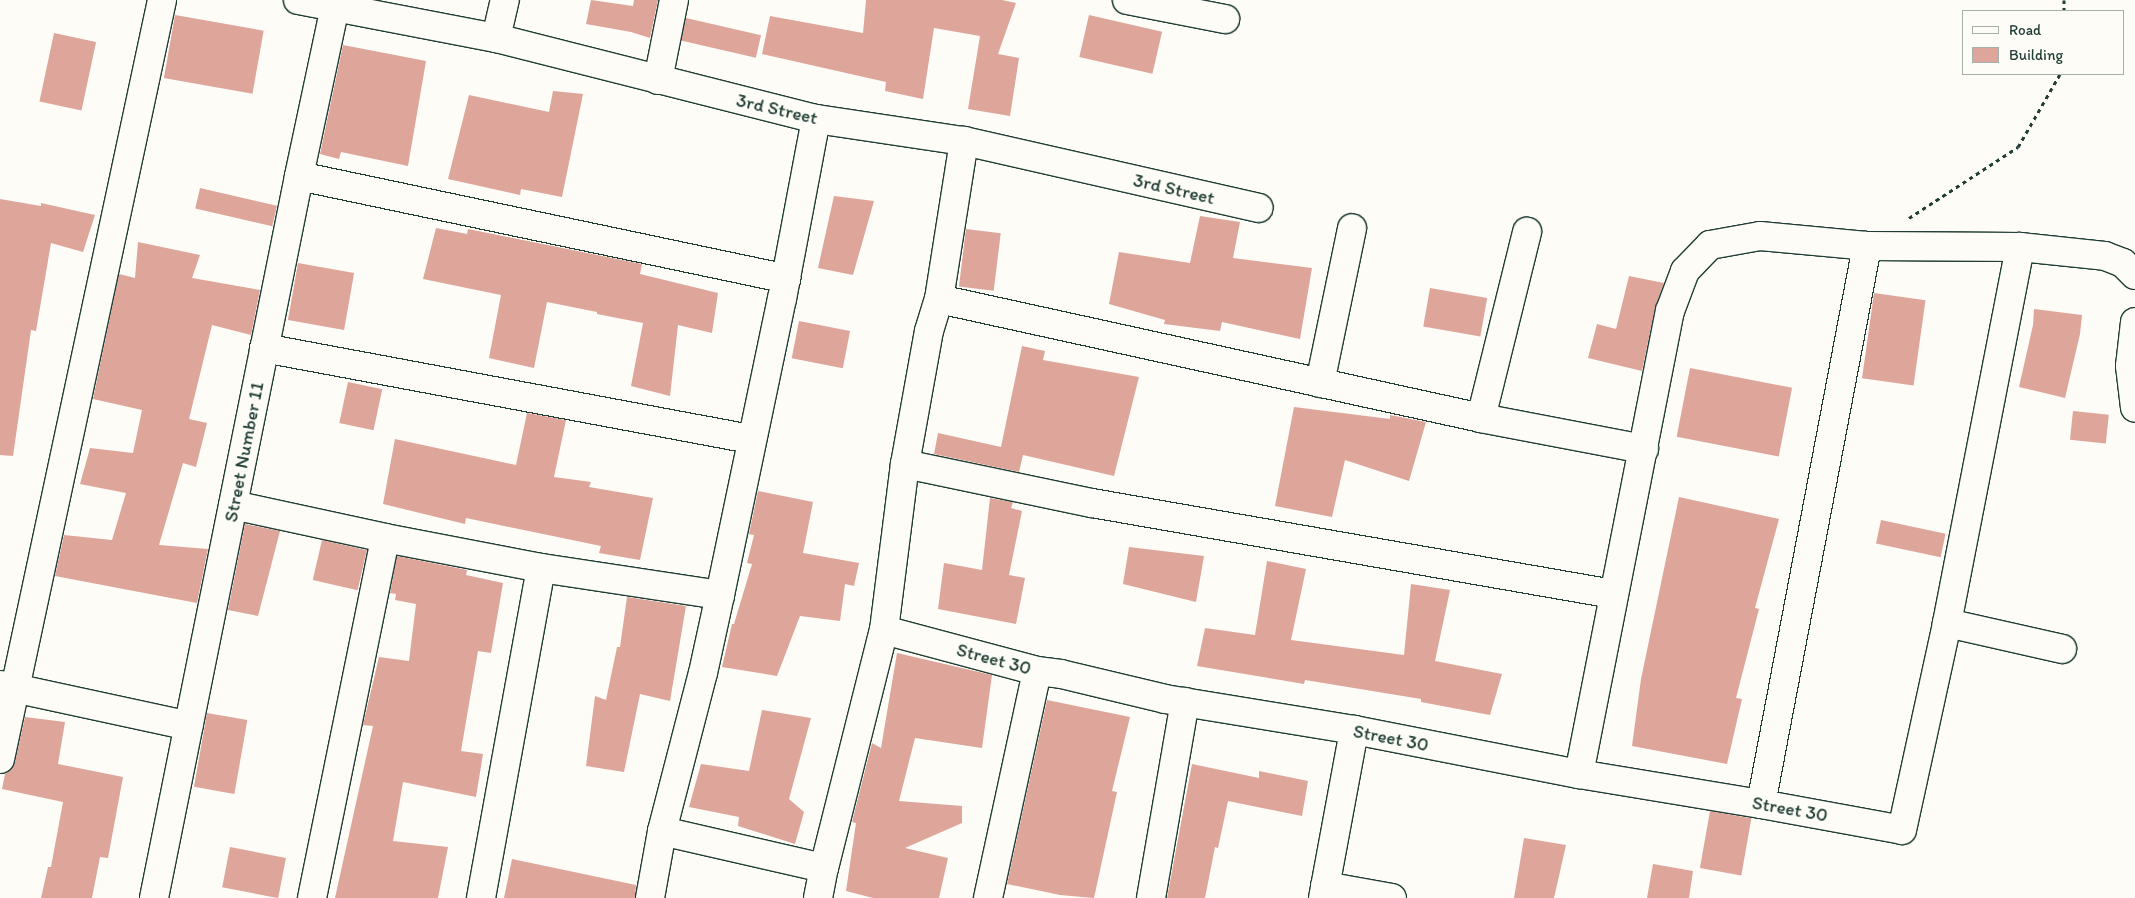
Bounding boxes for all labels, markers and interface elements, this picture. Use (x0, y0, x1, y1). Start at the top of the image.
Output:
legend (1962, 10, 2125, 75)
text: Road (2009, 21, 2041, 39)
text: Building (2009, 46, 2063, 64)
street label: 3rd Street (734, 89, 820, 129)
street label: 3rd Street (1131, 169, 1217, 209)
street label: Street Number 11 (219, 380, 269, 524)
street label: Street 30 (954, 638, 1034, 680)
street label: Street 30 (1351, 720, 1431, 756)
street label: Street 30 (1750, 791, 1830, 827)

